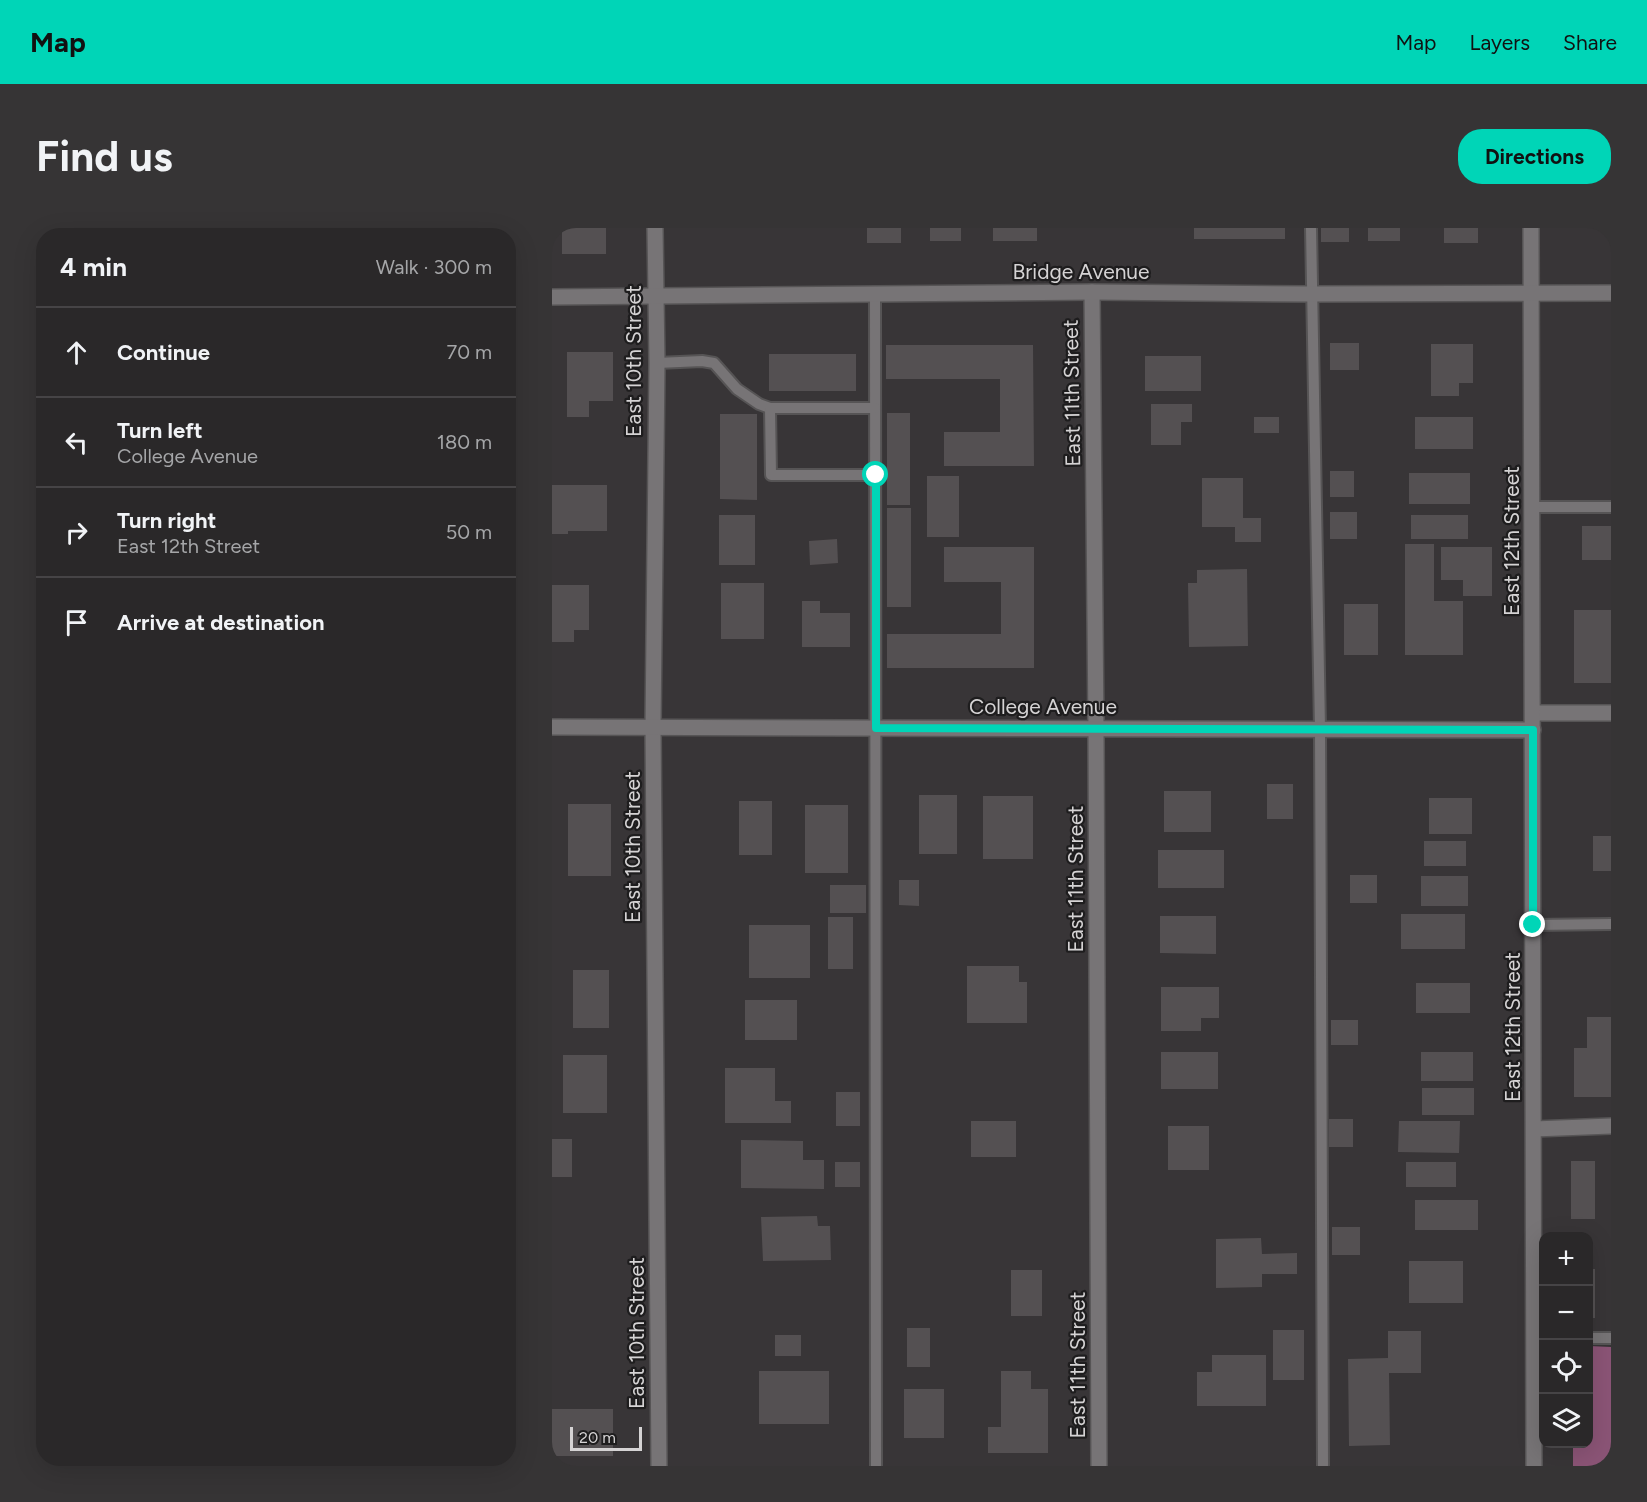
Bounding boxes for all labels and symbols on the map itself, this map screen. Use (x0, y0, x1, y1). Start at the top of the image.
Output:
street label: Bridge Avenue (1012, 259, 1150, 284)
street label: East 10th Street (621, 285, 646, 437)
street label: East 11th Street (1058, 319, 1085, 467)
route start (862, 461, 888, 487)
street label: East 12th Street (1499, 466, 1524, 616)
street label: College Avenue (969, 694, 1117, 719)
street label: East 10th Street (620, 771, 645, 923)
street label: East 11th Street (1063, 805, 1088, 953)
route end (1519, 911, 1545, 937)
street label: East 12th Street (1500, 952, 1525, 1102)
street label: East 10th Street (624, 1257, 649, 1409)
street label: East 11th Street (1065, 1291, 1090, 1439)
scale bar (570, 1424, 642, 1452)

